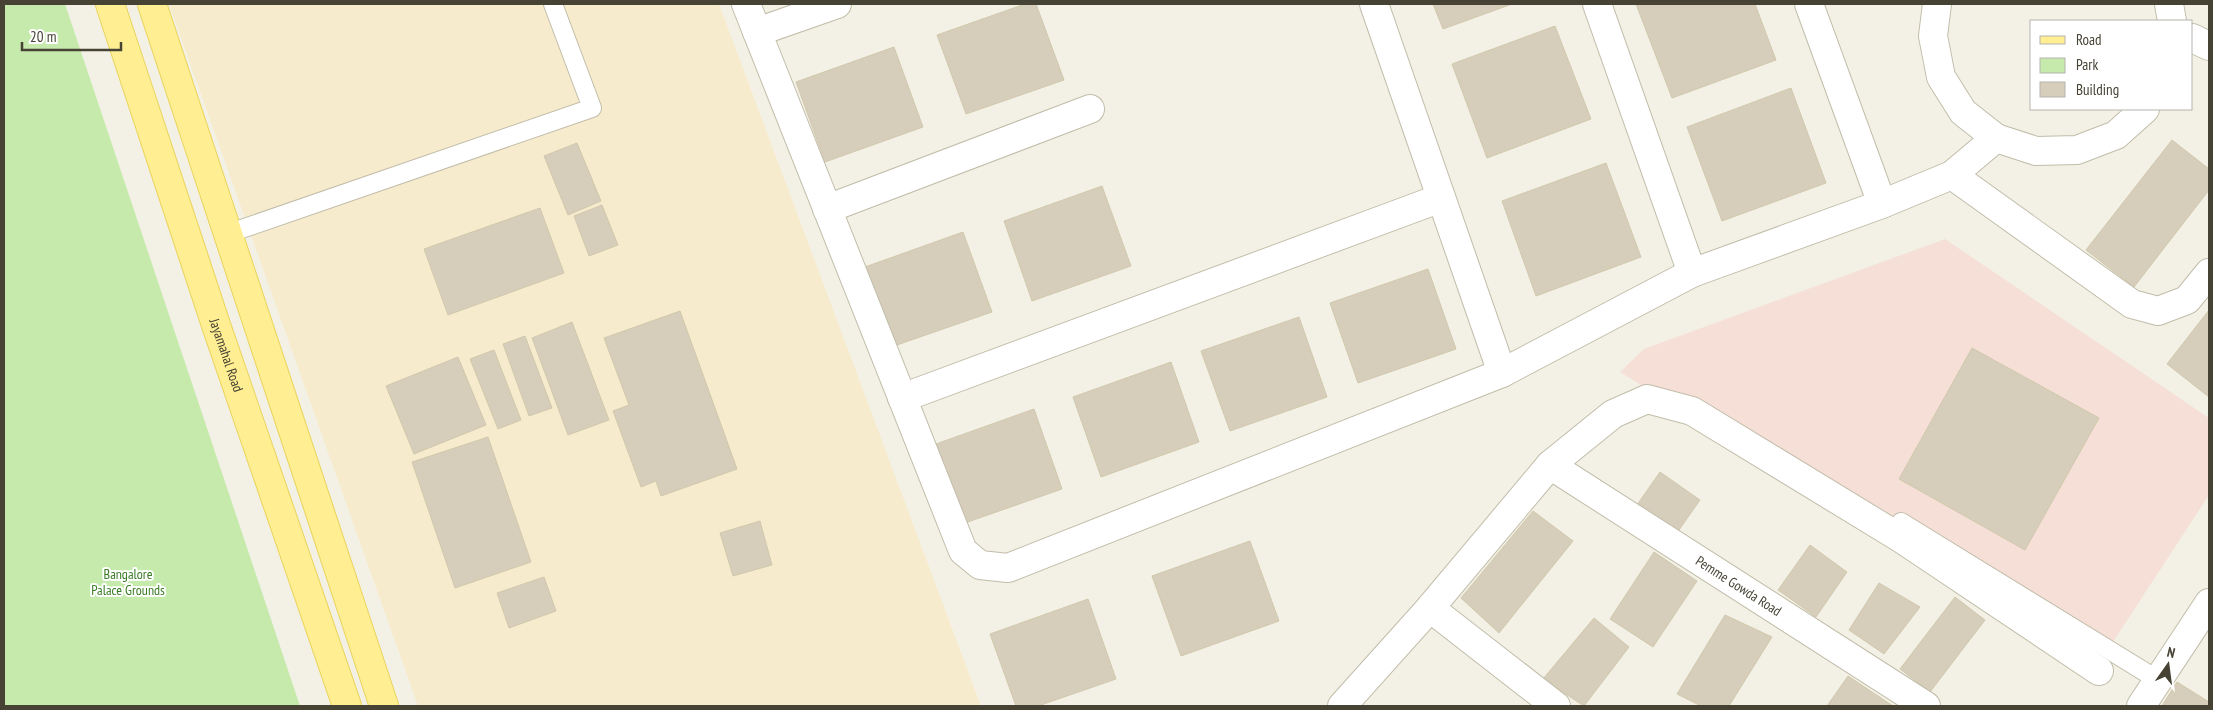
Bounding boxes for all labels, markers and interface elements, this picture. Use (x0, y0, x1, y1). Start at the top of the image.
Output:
scale bar (22, 20, 121, 52)
legend (2030, 20, 2193, 110)
text: 20 m (30, 27, 56, 46)
text: Road (2076, 30, 2102, 49)
text: Park (2076, 55, 2098, 74)
text: Building (2076, 80, 2119, 99)
street label: Jayamahal Road (205, 315, 247, 394)
street label: Pemme Gowda Road (1692, 552, 1785, 620)
park label: Bangalore Palace Grounds (91, 565, 165, 599)
north arrow (2143, 640, 2193, 690)
text: N (2165, 643, 2177, 662)

